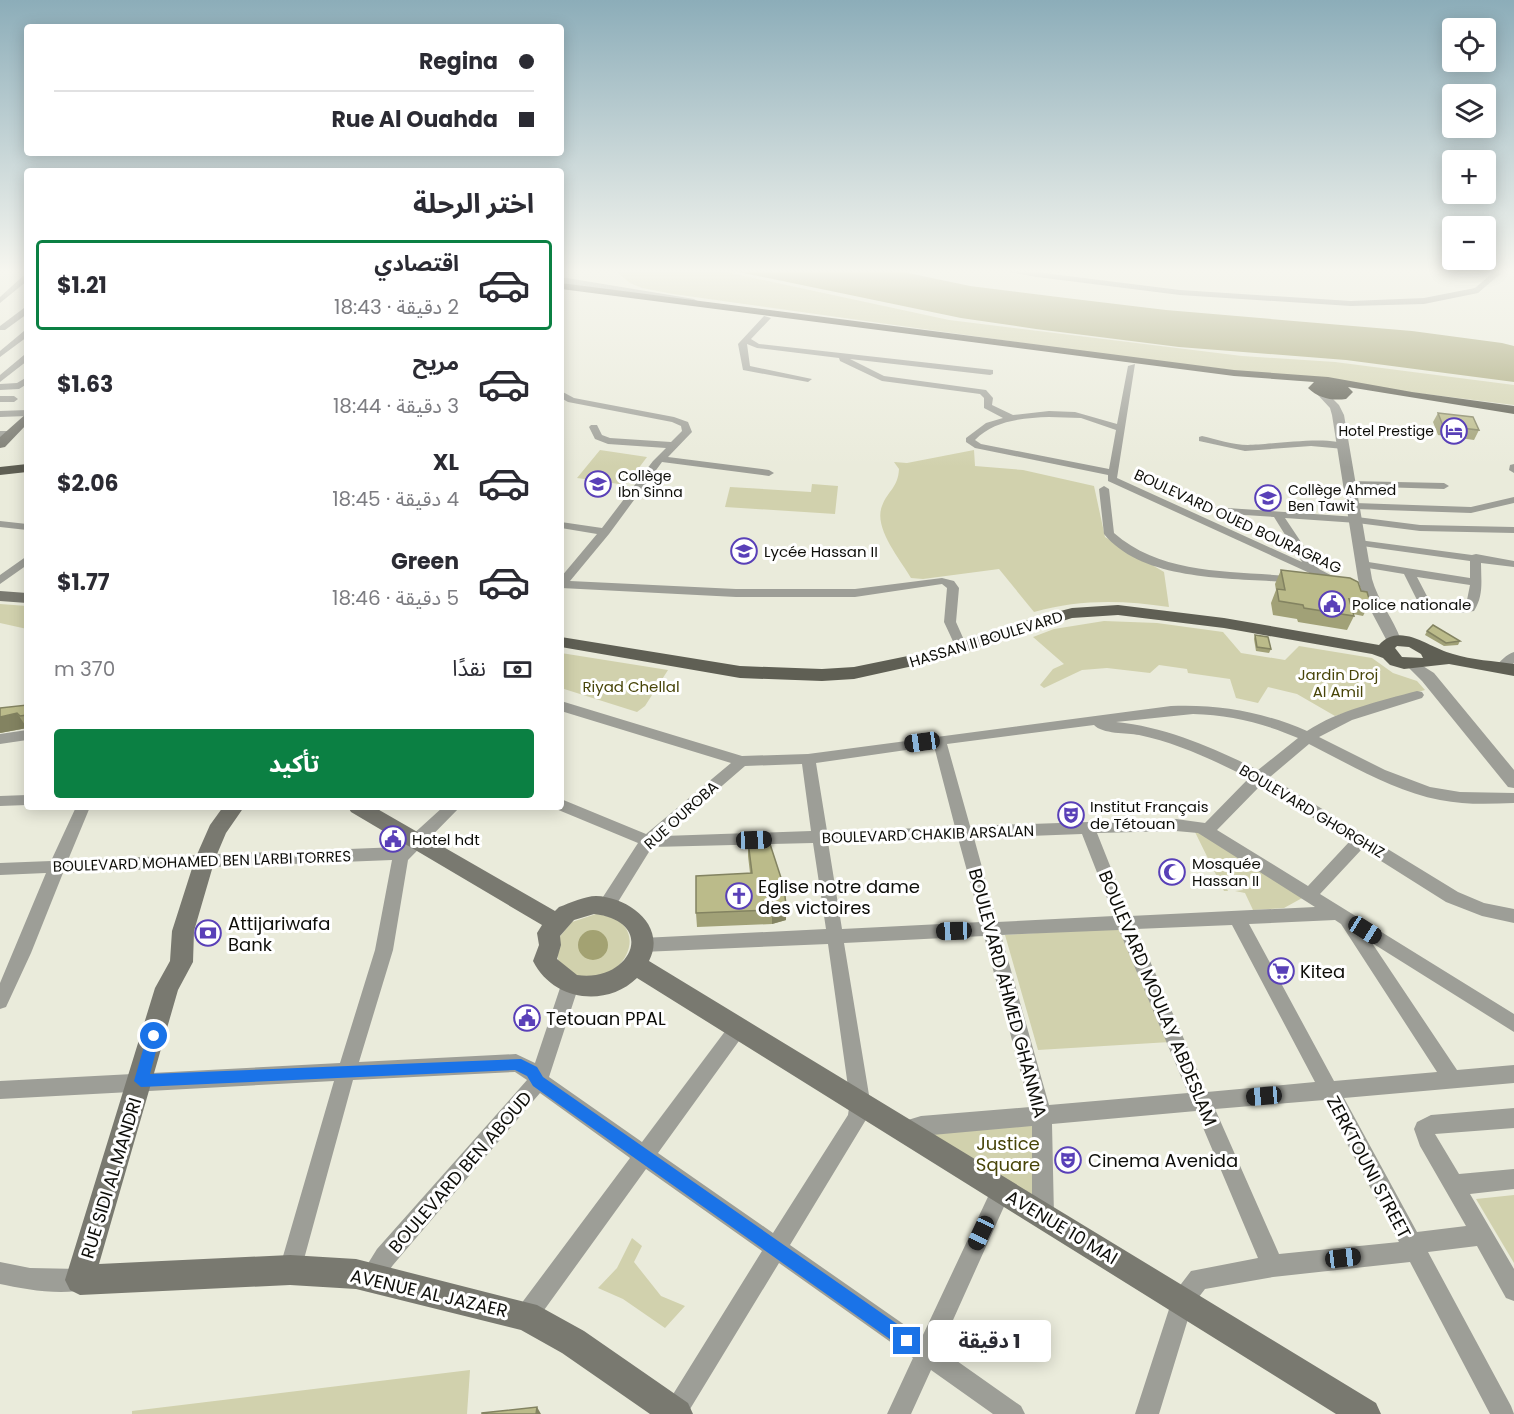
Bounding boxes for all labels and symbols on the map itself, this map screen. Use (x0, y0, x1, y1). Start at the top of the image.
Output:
hotel icon: Hotel Prestige (1439, 416, 1469, 446)
place label: Hotel Prestige (1338, 421, 1434, 441)
street label: BOULEVARD OUED BOURAGRAG (1131, 464, 1345, 578)
place label: Collège Ibn Sinna (618, 466, 683, 502)
school or university icon: Collège Ibn Sinna (583, 469, 613, 499)
place label: Collège Ahmed Ben Tawit (1288, 480, 1396, 516)
school or university icon: Collège Ahmed Ben Tawit (1253, 483, 1283, 513)
school or university icon: Lycée Hassan II (729, 536, 759, 566)
place label: Lycée Hassan II (764, 541, 878, 562)
public building icon: Police nationale (1317, 589, 1347, 619)
place label: Police nationale (1352, 594, 1471, 615)
street label: HASSAN II BOULEVARD (907, 606, 1065, 672)
park label: Jardin Droj Al Amil (1298, 664, 1378, 702)
park label: Riyad Chellal (582, 676, 680, 697)
car (903, 731, 941, 753)
street label: BOULEVARD GHORGHIZ (1235, 759, 1389, 863)
street label: RUE OUROBA (639, 776, 723, 854)
place label: Institut Français de Tétouan (1090, 796, 1209, 834)
theatre icon: Institut Français de Tétouan (1056, 800, 1086, 830)
street label: BOULEVARD CHAKIB ARSALAN (821, 820, 1035, 848)
public building icon: Hotel hdt (378, 824, 408, 854)
place label: Hotel hdt (412, 829, 480, 850)
car (736, 830, 772, 850)
street label: BOULEVARD MOHAMED BEN LARBI TORRES (53, 845, 351, 877)
place label: Mosquée Hassan II (1192, 853, 1261, 891)
mosque icon: Mosquée Hassan II (1157, 857, 1187, 887)
street label: BOULEVARD AHMED GHANMIA (963, 866, 1053, 1120)
street label: BOULEVARD MOULAY ABDESLAM (1093, 866, 1223, 1130)
place label: Eglise notre dame des victoires (758, 874, 920, 920)
church icon: Eglise notre dame des victoires (724, 881, 754, 911)
place label: Attijariwafa Bank (228, 911, 330, 957)
car (1345, 913, 1385, 947)
bank icon: Attijariwafa Bank (193, 918, 223, 948)
car (936, 921, 972, 941)
supermarket icon: Kitea (1266, 956, 1296, 986)
place label: Kitea (1300, 959, 1345, 984)
public building icon: Tetouan PPAL (512, 1003, 542, 1033)
place label: Tetouan PPAL (546, 1006, 666, 1031)
route start (140, 1022, 167, 1049)
car (1245, 1085, 1283, 1107)
street label: BOULEVARD BEN ABOUD (383, 1086, 537, 1258)
street label: ZERKTOUNI STREET (1321, 1091, 1417, 1243)
street label: RUE SIDI AL MANDRI (75, 1094, 147, 1262)
park label: Justice Square (976, 1131, 1040, 1177)
theatre icon: Cinema Avenida (1053, 1145, 1083, 1175)
place label: Cinema Avenida (1088, 1148, 1238, 1173)
street label: AVENUE 10 MAI (1001, 1184, 1123, 1270)
car (965, 1213, 997, 1253)
car (1324, 1247, 1362, 1269)
street label: AVENUE AL JAZAER (348, 1263, 510, 1323)
callout: 1 دقيقة (928, 1320, 1051, 1362)
route end (893, 1327, 920, 1354)

